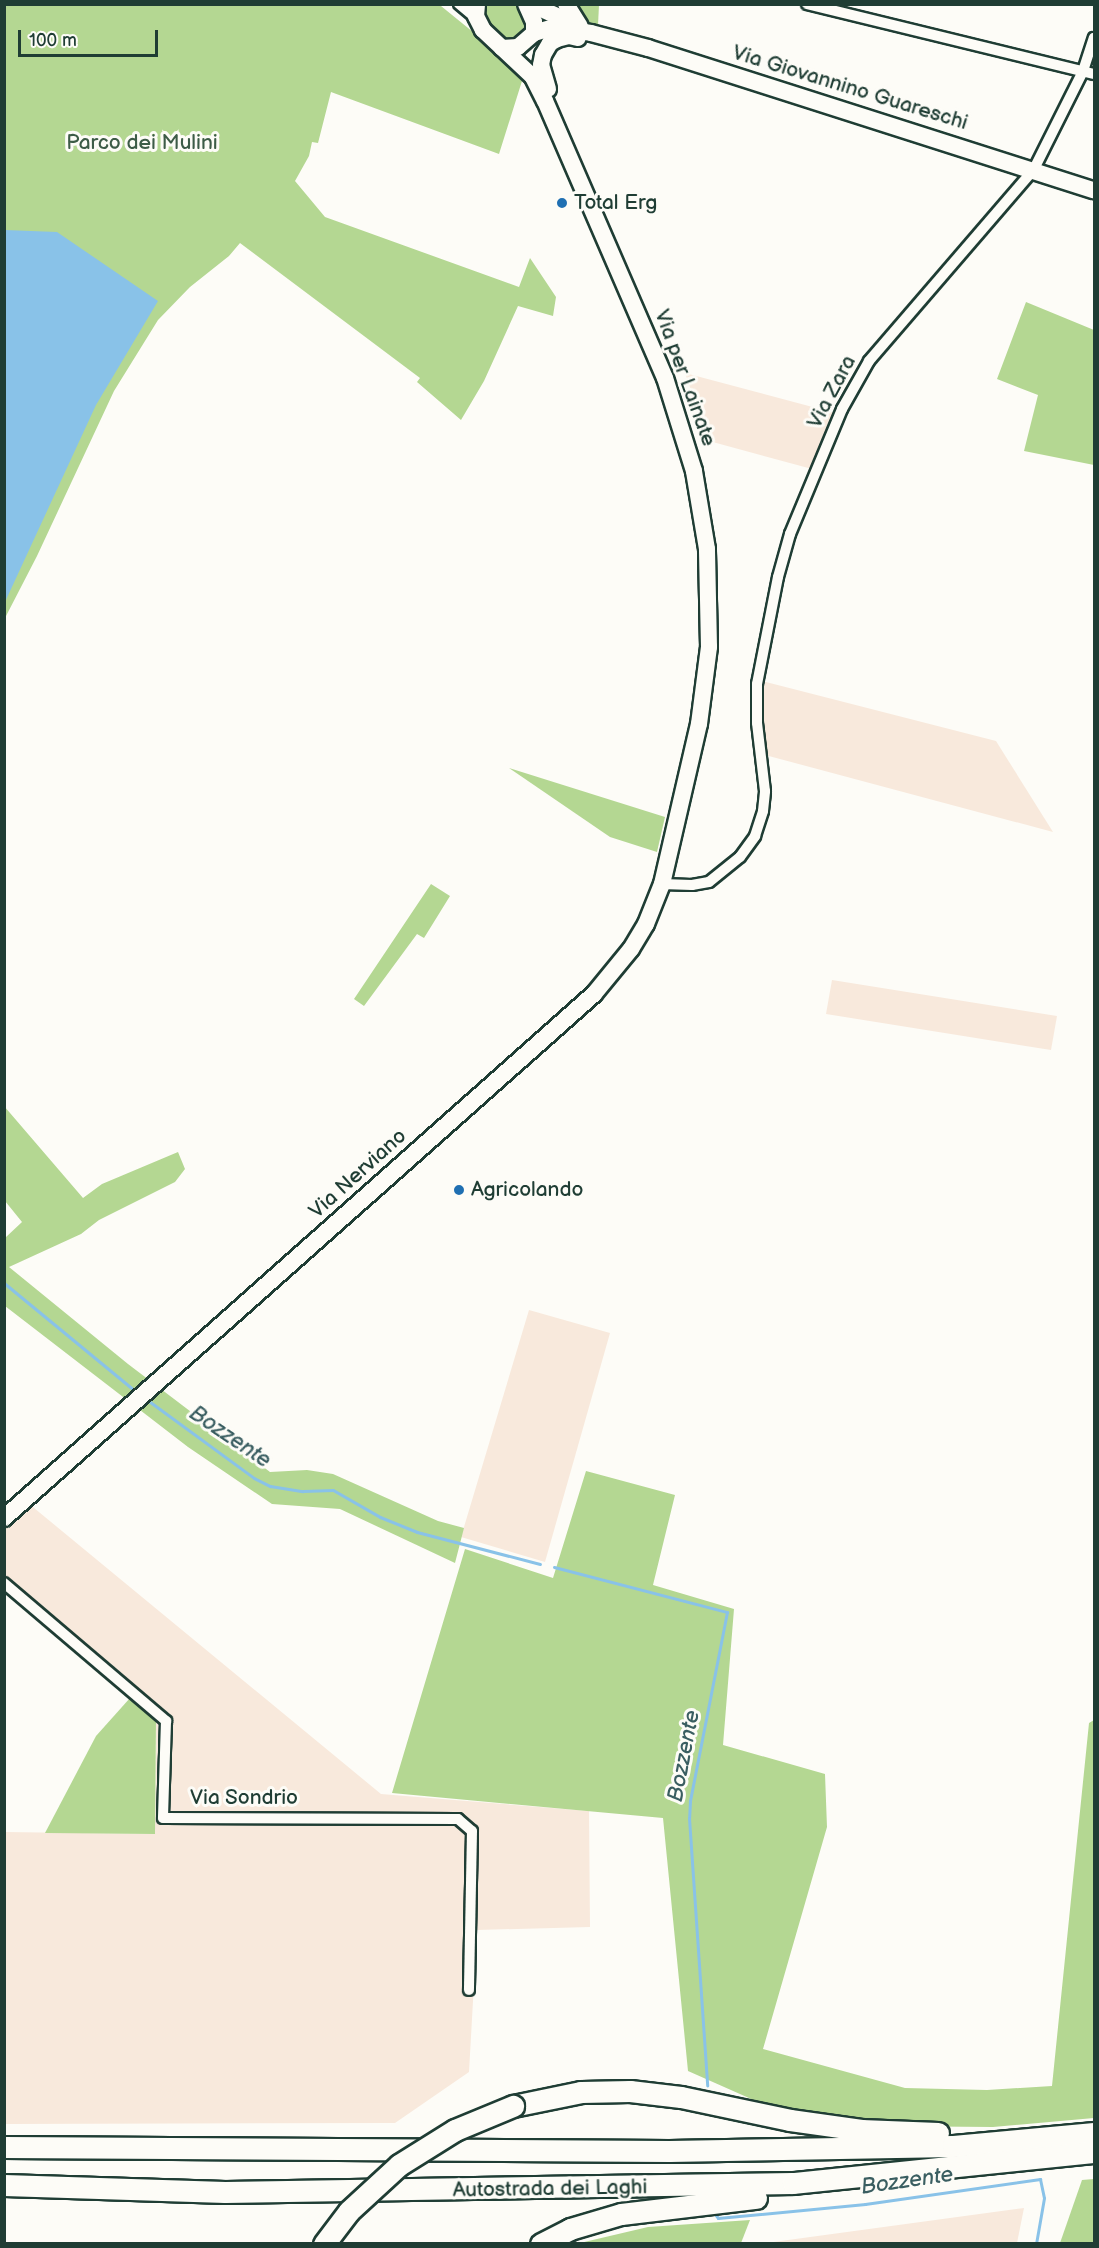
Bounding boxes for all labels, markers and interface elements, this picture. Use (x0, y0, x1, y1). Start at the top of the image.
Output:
scale bar (21, 18, 160, 56)
text: 100 m (29, 30, 77, 51)
street label: Via Giovannino Guareschi (729, 40, 971, 136)
park label: Parco dei Mulini (66, 130, 218, 156)
place label: Total Erg (574, 190, 657, 216)
marker: Total Erg (555, 196, 569, 210)
street label: Via per Lainate (649, 306, 721, 450)
street label: Via Zara (802, 351, 862, 433)
street label: Via Nerviano (304, 1124, 412, 1224)
place label: Agricolando (471, 1177, 583, 1203)
marker: Agricolando (452, 1183, 466, 1197)
water label: Bozzente (184, 1400, 276, 1474)
water label: Bozzente (662, 1708, 706, 1804)
street label: Via Sondrio (190, 1785, 298, 1811)
water label: Bozzente (859, 2161, 955, 2201)
street label: Autostrada dei Laghi (453, 2175, 647, 2203)

